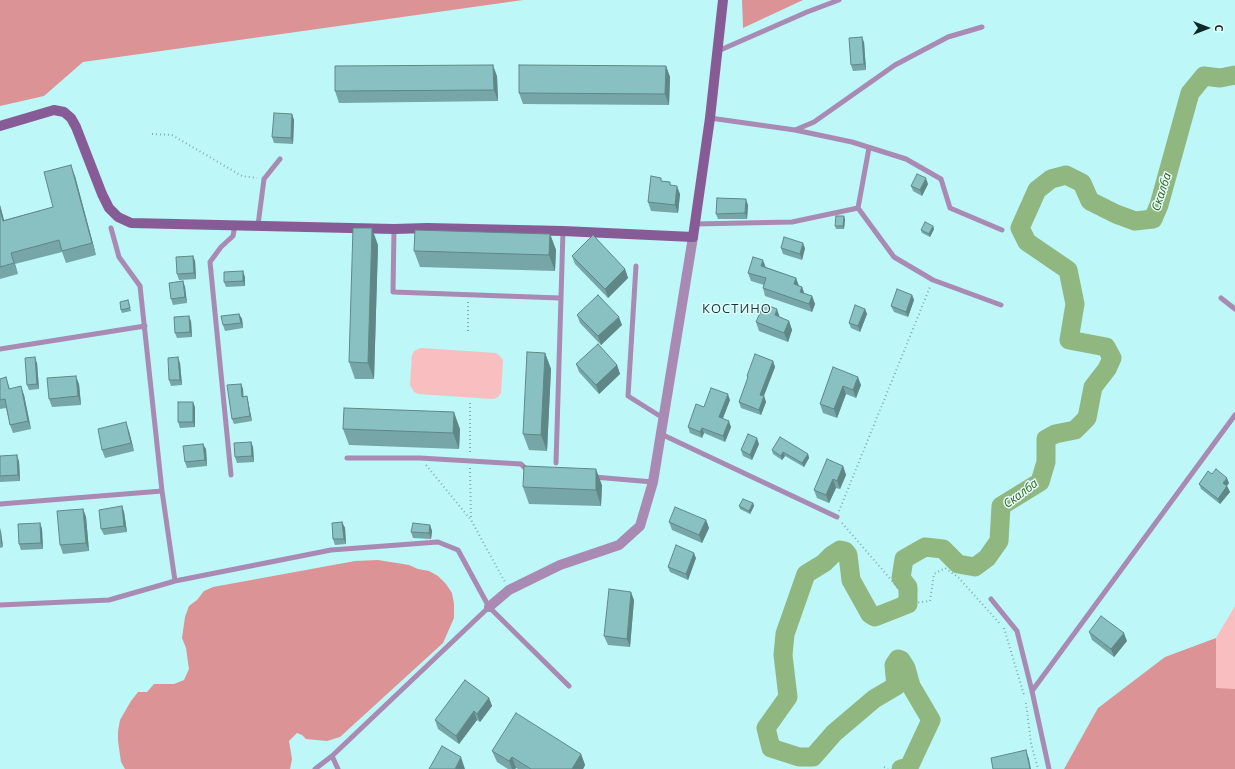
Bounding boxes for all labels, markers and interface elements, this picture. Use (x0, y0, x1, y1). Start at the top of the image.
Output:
north arrow (1187, 8, 1227, 48)
text: С (1212, 24, 1227, 32)
water label: Скалба (1149, 171, 1175, 213)
district label: КОСТИНО (702, 301, 772, 317)
water label: Скалба (1001, 476, 1041, 512)

